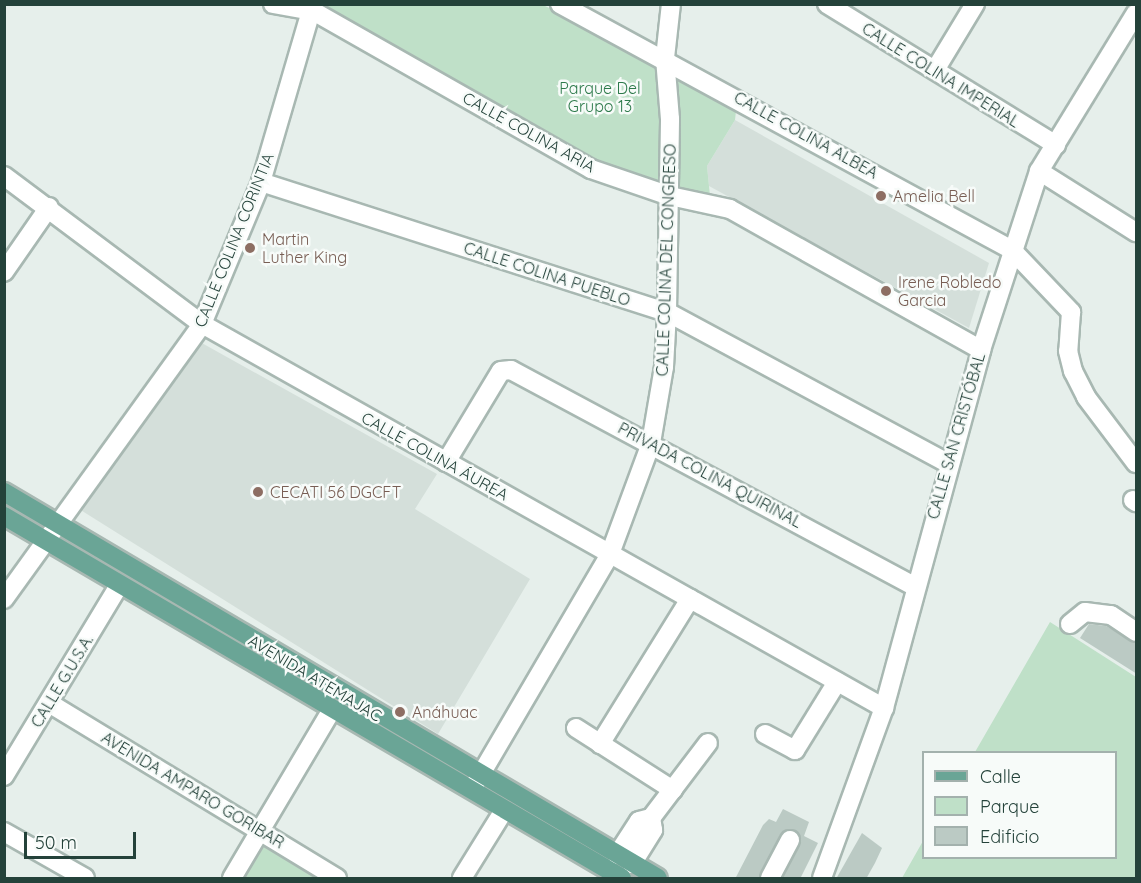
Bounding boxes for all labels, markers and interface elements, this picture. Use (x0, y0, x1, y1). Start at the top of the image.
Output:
street label: CALLE COLINA IMPERIAL (859, 19, 1023, 131)
park label: Parque Del Grupo 13 (559, 78, 641, 116)
street label: CALLE COLINA ALBEA (731, 87, 881, 183)
street label: CALLE COLINA ARIA (459, 88, 599, 176)
street label: CALLE COLINA DEL CONGRESO (652, 143, 680, 377)
street label: CALLE COLINA CORINTIA (190, 150, 278, 330)
place label: Amelia Bell (893, 186, 975, 206)
marker: Amelia Bell (874, 189, 888, 203)
place label: Martin Luther King (262, 229, 347, 267)
street label: CALLE COLINA PUEBLO (461, 238, 633, 310)
marker: Martin Luther King (243, 241, 257, 255)
place label: Irene Robledo Garcia (898, 272, 1001, 310)
marker: Irene Robledo Garcia (879, 284, 893, 298)
street label: CALLE SAN CRISTÓBAL (923, 351, 989, 521)
street label: CALLE COLINA ÁUREA (358, 408, 512, 504)
street label: PRIVADA COLINA QUIRINAL (615, 418, 805, 532)
place label: CECATI 56 DGCFT (270, 482, 401, 502)
marker: CECATI 56 DGCFT (251, 485, 265, 499)
street label: CALLE G.U.S.A. (27, 631, 97, 731)
street label: AVENIDA ATEMAJAC (245, 631, 385, 725)
place label: Anáhuac (412, 702, 477, 722)
marker: Anáhuac (393, 705, 407, 719)
street label: AVENIDA AMPARO GORIBAR (98, 728, 288, 852)
legend (922, 751, 1117, 859)
text: Calle (980, 765, 1021, 788)
text: Parque (980, 795, 1039, 818)
scale bar (27, 820, 140, 858)
text: Edificio (980, 825, 1039, 848)
text: 50 m (35, 831, 77, 854)

